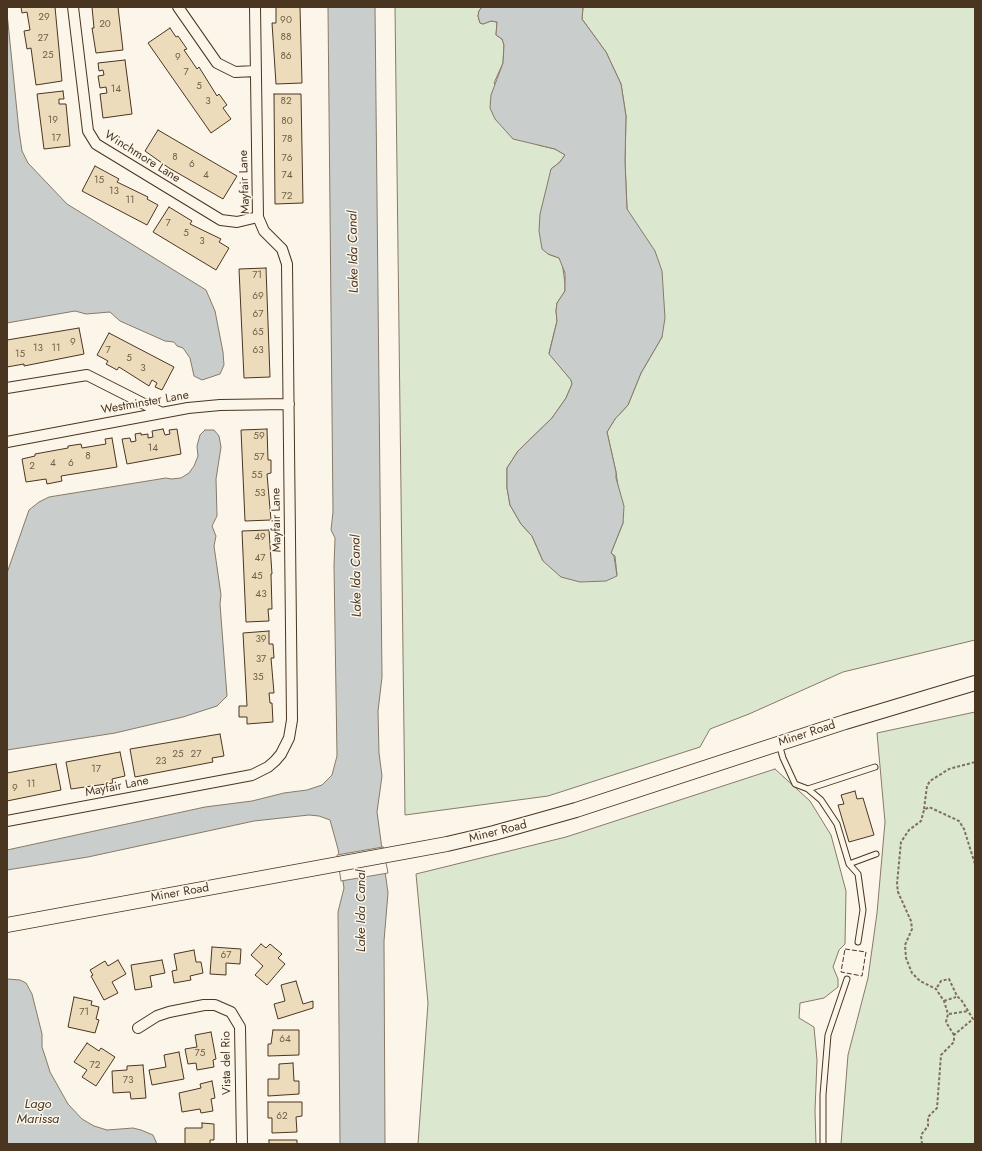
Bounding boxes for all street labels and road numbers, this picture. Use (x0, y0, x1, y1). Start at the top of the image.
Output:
street label: Winchmore Lane (101, 128, 183, 186)
street label: Mayfair Lane (237, 150, 253, 214)
street label: Westminster Lane (100, 388, 190, 418)
street label: Mayfair Lane (269, 488, 285, 552)
street label: Miner Road (777, 718, 837, 750)
street label: Mayfair Lane (84, 774, 150, 800)
street label: Miner Road (468, 818, 528, 846)
street label: Miner Road (150, 881, 210, 905)
street label: Vista del Rio (219, 1031, 235, 1095)

